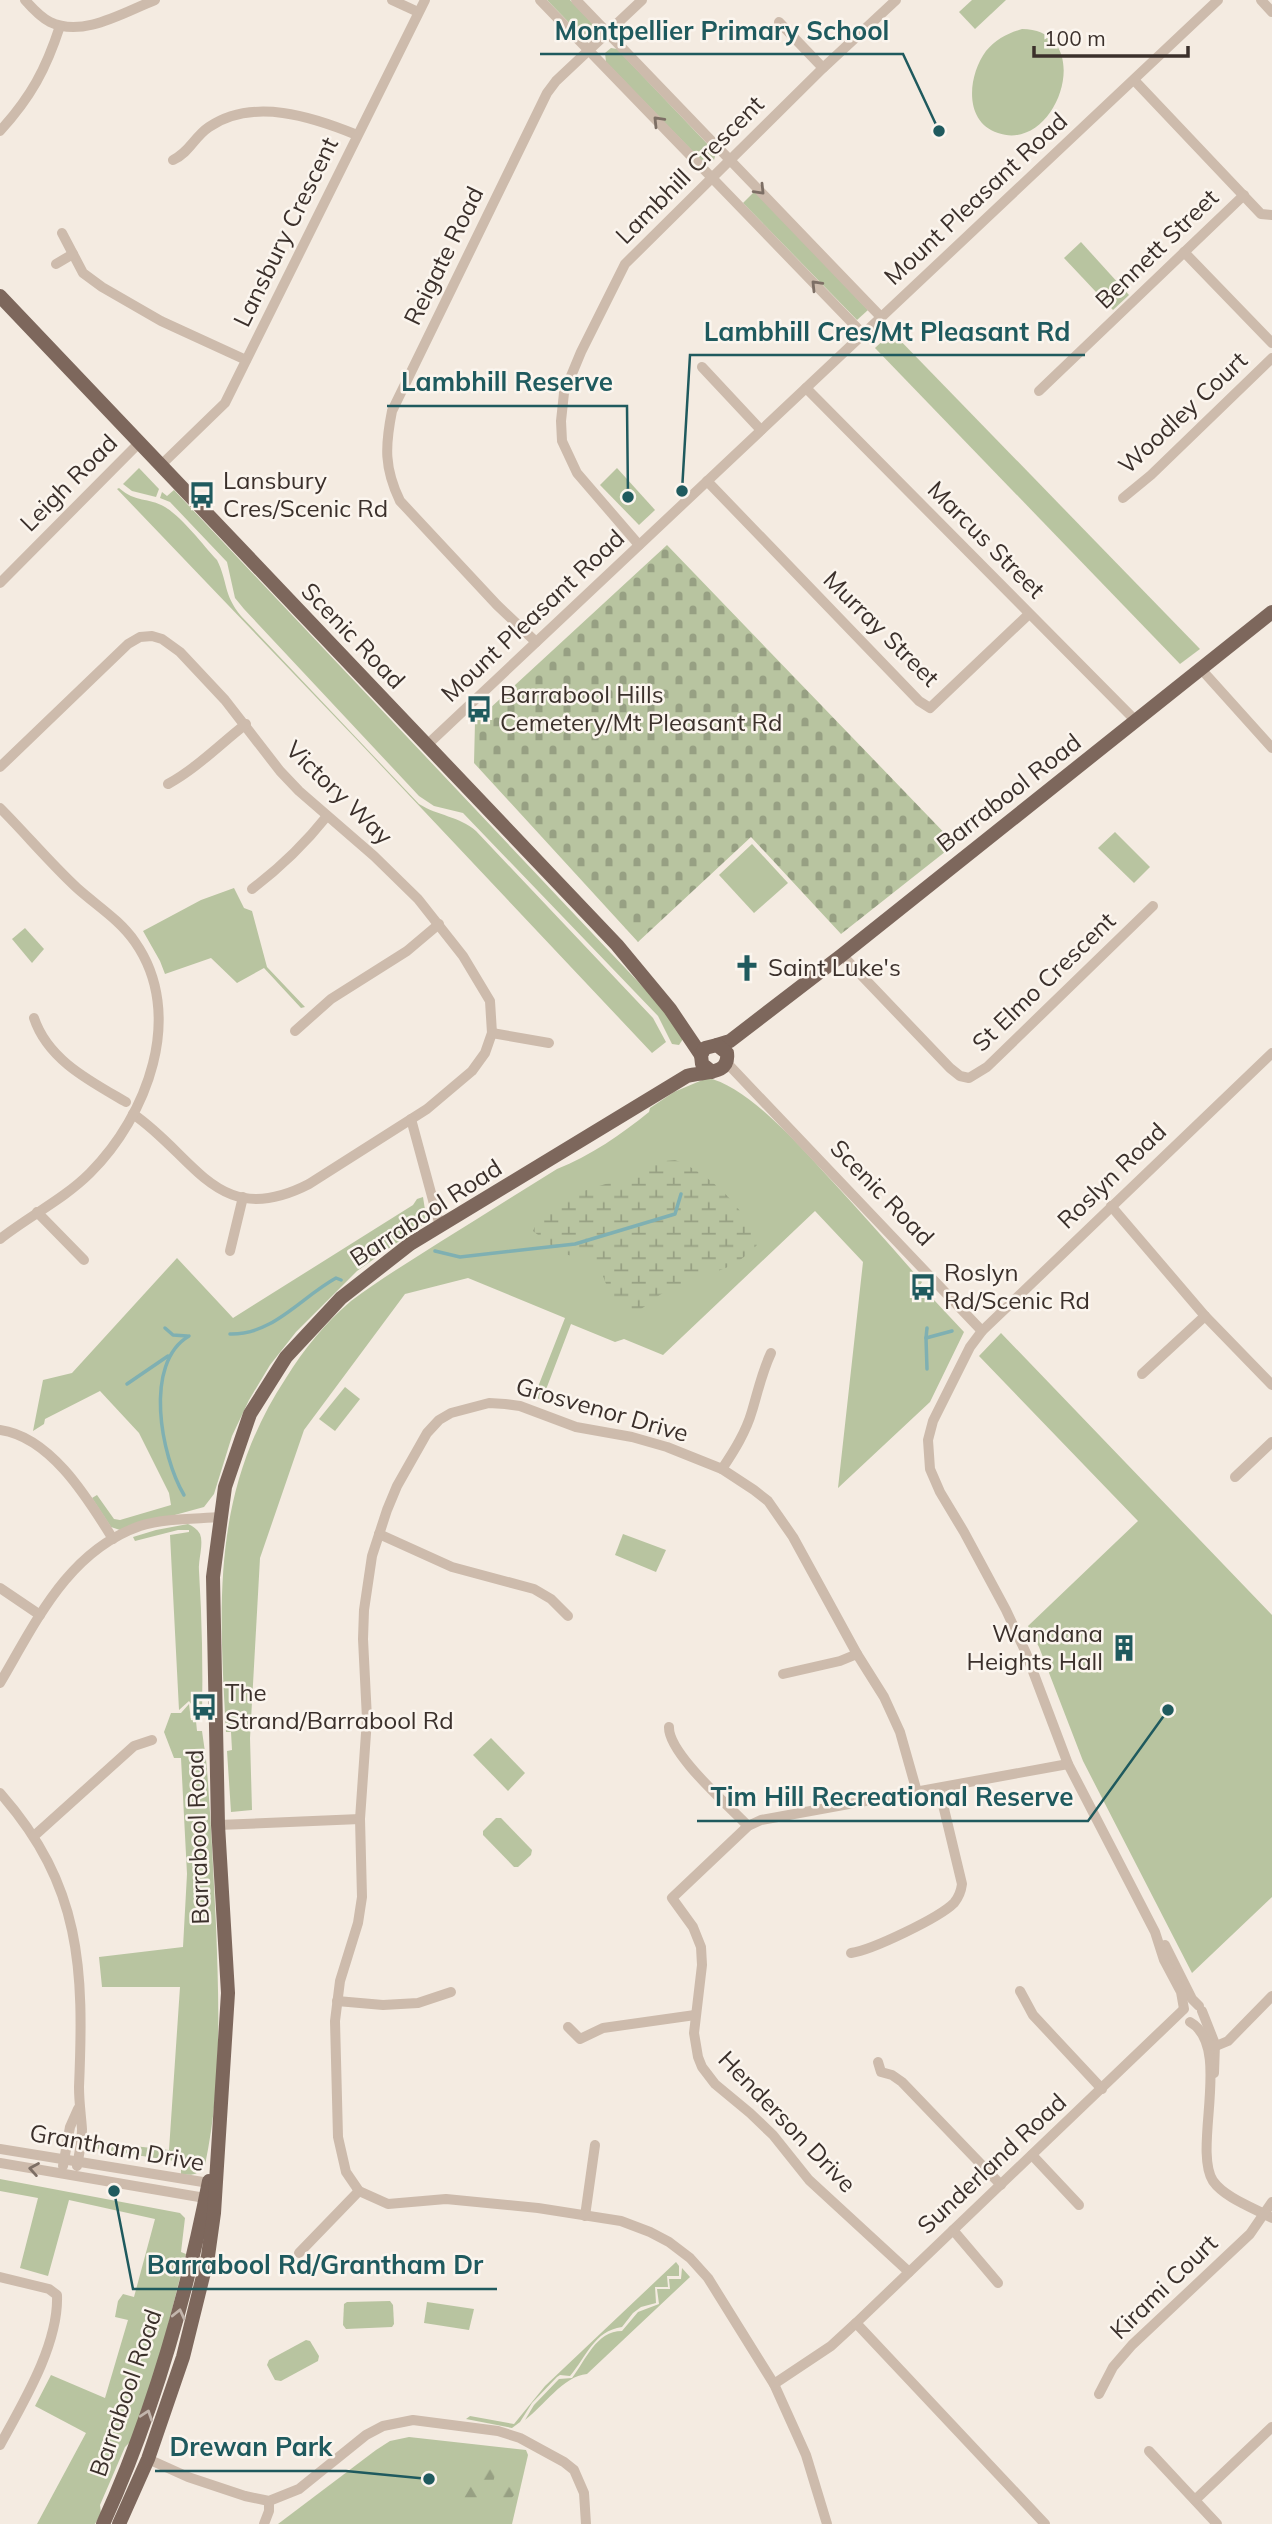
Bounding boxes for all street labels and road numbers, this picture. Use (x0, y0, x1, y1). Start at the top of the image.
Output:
street label: Lambhill Crescent (609, 89, 770, 250)
street label: Mount Pleasant Road (877, 106, 1073, 291)
street label: Lansbury Crescent (226, 132, 344, 331)
street label: Reigate Road (397, 181, 490, 330)
street label: Bennett Street (1088, 182, 1224, 315)
street label: Woodley Court (1112, 345, 1253, 480)
street label: Leigh Road (13, 427, 123, 537)
street label: Marcus Street (922, 474, 1052, 604)
street label: Mount Pleasant Road (434, 523, 630, 708)
street label: Murray Street (818, 564, 946, 692)
street label: Scenic Road (296, 576, 412, 695)
street label: Barrabool Road (930, 727, 1087, 858)
street label: Victory Way (280, 734, 400, 851)
street label: St Elmo Crescent (965, 905, 1121, 1057)
street label: Roslyn Road (1051, 1116, 1172, 1235)
street label: Scenic Road (825, 1133, 941, 1252)
street label: Barrabool Road (344, 1152, 507, 1272)
street label: Grosvenor Drive (513, 1370, 692, 1448)
street label: Barrabool Road (179, 1749, 215, 1925)
street label: Henderson Drive (713, 2044, 863, 2198)
street label: Sunderland Road (911, 2087, 1072, 2240)
street label: Grantham Drive (28, 2117, 207, 2177)
street label: Kirami Court (1103, 2228, 1223, 2345)
street label: Barrabool Road (82, 2305, 168, 2480)

